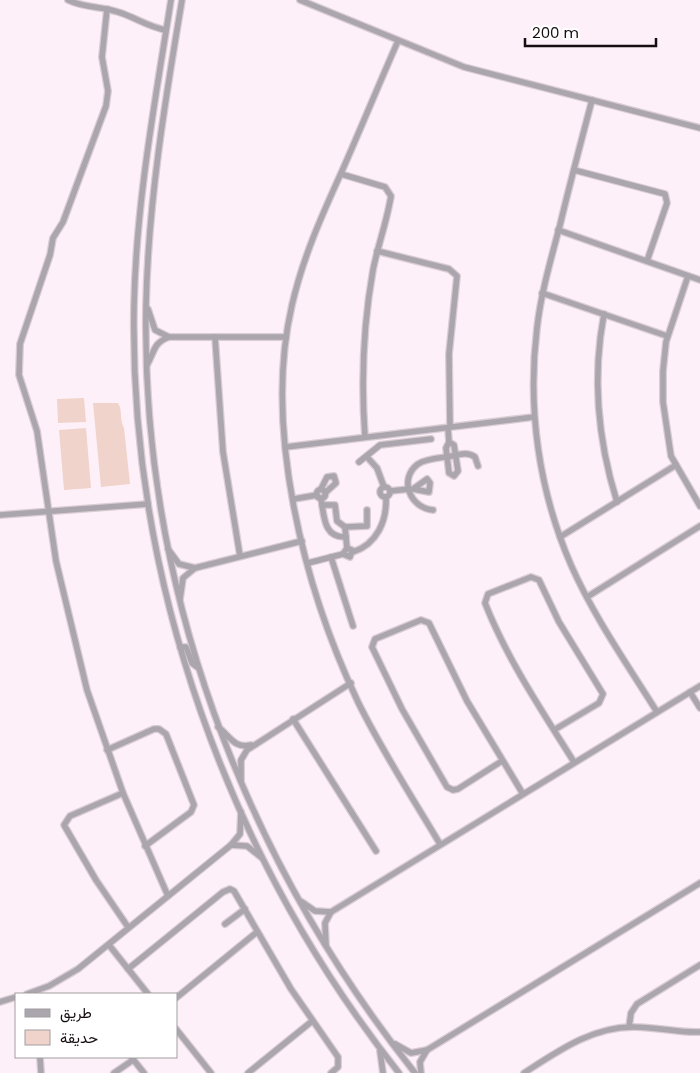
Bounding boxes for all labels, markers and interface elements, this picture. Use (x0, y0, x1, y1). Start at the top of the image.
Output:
scale bar (525, 15, 656, 47)
text: 200 m (532, 22, 579, 43)
legend (15, 993, 178, 1058)
text: طريق (60, 1002, 92, 1023)
text: حديقة (60, 1027, 98, 1048)

